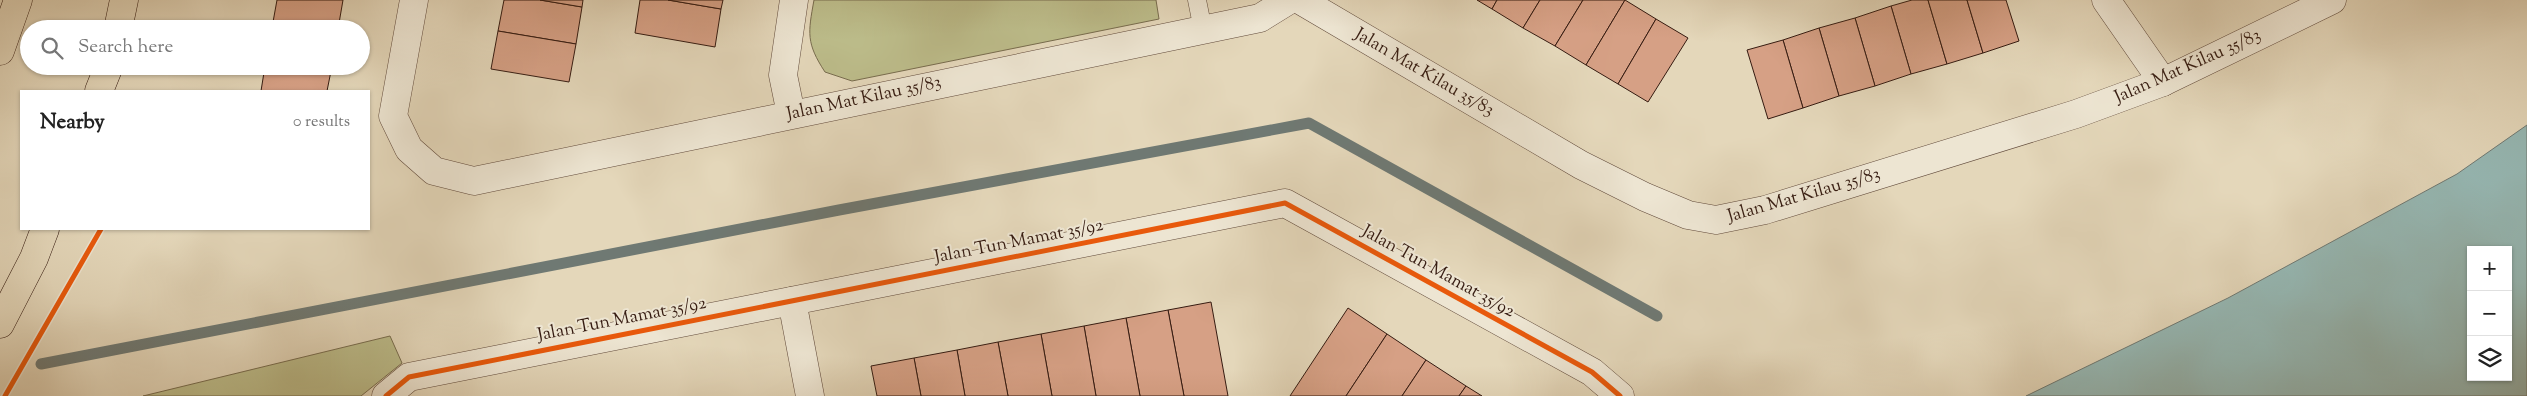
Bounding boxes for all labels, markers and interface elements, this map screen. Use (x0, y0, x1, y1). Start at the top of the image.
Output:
search box (20, 20, 370, 75)
street label: Jalan Mat Kilau 35/83 (1348, 22, 1499, 124)
street label: Jalan Mat Kilau 35/83 (2110, 23, 2265, 111)
icon: search (38, 34, 66, 62)
text: Search here (78, 34, 173, 61)
street label: Jalan Mat Kilau 35/83 (783, 70, 944, 128)
text: Nearby (40, 108, 105, 138)
text: 0 results (293, 111, 350, 134)
street label: Jalan Mat Kilau 35/83 (1724, 162, 1883, 231)
street label: Jalan Tun Mamat 35/92 (931, 213, 1106, 271)
street label: Jalan Tun Mamat 35/92 (1356, 219, 1520, 325)
map controls (2467, 246, 2512, 381)
button: + (2467, 246, 2512, 291)
street label: Jalan Tun Mamat 35/92 (534, 291, 709, 349)
button: − (2467, 291, 2512, 336)
button: layers (2467, 336, 2512, 381)

